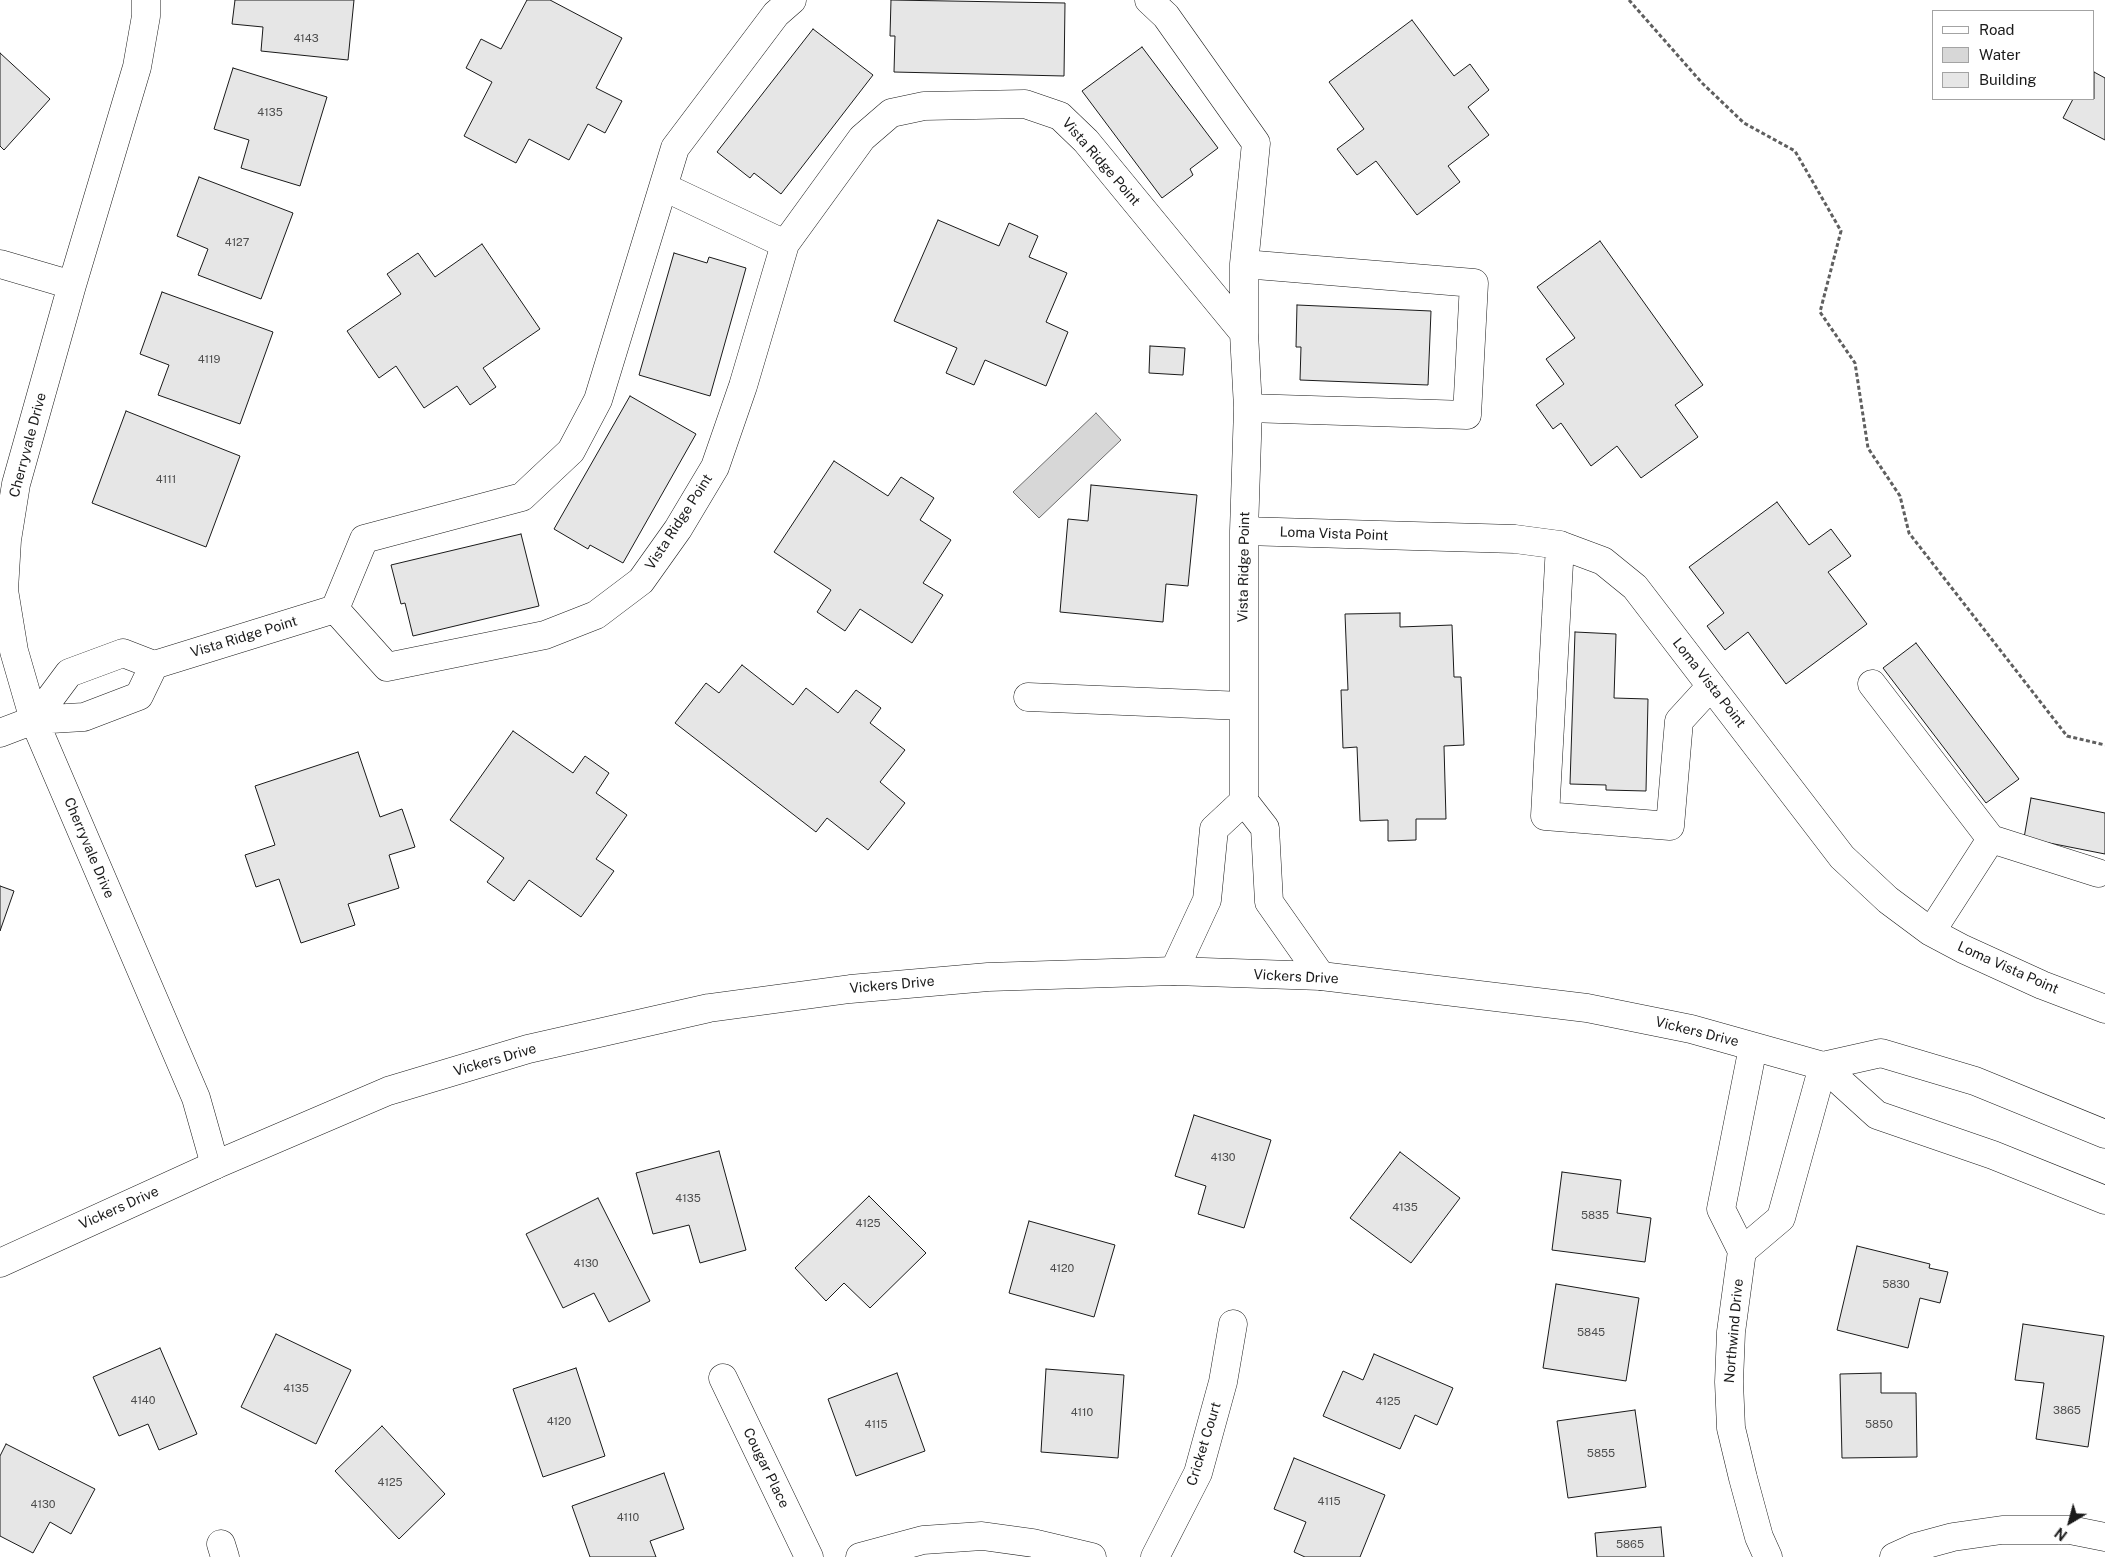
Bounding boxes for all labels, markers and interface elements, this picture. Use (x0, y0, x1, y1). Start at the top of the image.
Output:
legend (1932, 10, 2095, 100)
text: Road (1979, 21, 2015, 38)
house number: 4143 (293, 32, 319, 46)
text: Water (1979, 46, 2021, 63)
text: Building (1979, 71, 2037, 88)
house number: 4135 (257, 106, 283, 120)
street label: Vista Ridge Point (1058, 115, 1144, 209)
house number: 4127 (225, 236, 249, 250)
house number: 4119 (198, 353, 220, 367)
street label: Cherryvale Drive (6, 391, 50, 499)
street label: Vista Ridge Point (642, 471, 716, 573)
house number: 4111 (156, 473, 176, 487)
street label: Vista Ridge Point (1235, 511, 1253, 623)
street label: Loma Vista Point (1279, 524, 1389, 544)
street label: Vista Ridge Point (189, 613, 299, 661)
street label: Loma Vista Point (1669, 635, 1749, 731)
street label: Cherryvale Drive (60, 795, 118, 901)
street label: Loma Vista Point (1955, 938, 2061, 998)
street label: Vickers Drive (1253, 966, 1339, 988)
street label: Vickers Drive (849, 973, 935, 997)
street label: Vickers Drive (1654, 1014, 1740, 1050)
street label: Vickers Drive (452, 1040, 538, 1080)
house number: 4130 (1211, 1151, 1235, 1165)
street label: Vickers Drive (77, 1183, 161, 1233)
house number: 4135 (675, 1192, 701, 1206)
house number: 4135 (1392, 1201, 1418, 1215)
house number: 5835 (1581, 1209, 1609, 1223)
house number: 4125 (856, 1217, 880, 1231)
house number: 4130 (574, 1257, 598, 1271)
house number: 4120 (1050, 1262, 1074, 1276)
street label: Northwind Drive (1721, 1278, 1747, 1384)
house number: 5830 (1882, 1278, 1910, 1292)
house number: 5845 (1577, 1326, 1605, 1340)
house number: 4135 (283, 1382, 309, 1396)
house number: 4140 (130, 1394, 156, 1408)
house number: 4125 (1376, 1395, 1400, 1409)
street label: Cricket Court (1183, 1400, 1225, 1488)
house number: 3865 (2053, 1404, 2081, 1418)
house number: 4110 (1071, 1406, 1093, 1420)
house number: 4120 (547, 1415, 571, 1429)
house number: 4115 (865, 1418, 887, 1432)
house number: 5850 (1865, 1418, 1893, 1432)
street label: Cougar Place (739, 1425, 793, 1511)
house number: 5855 (1587, 1447, 1615, 1461)
house number: 4125 (378, 1476, 402, 1490)
house number: 4115 (1318, 1495, 1340, 1509)
north arrow (2045, 1497, 2095, 1547)
house number: 4130 (31, 1498, 55, 1512)
house number: 4110 (617, 1511, 639, 1525)
text: N (2052, 1524, 2070, 1544)
house number: 5865 (1616, 1538, 1644, 1552)

